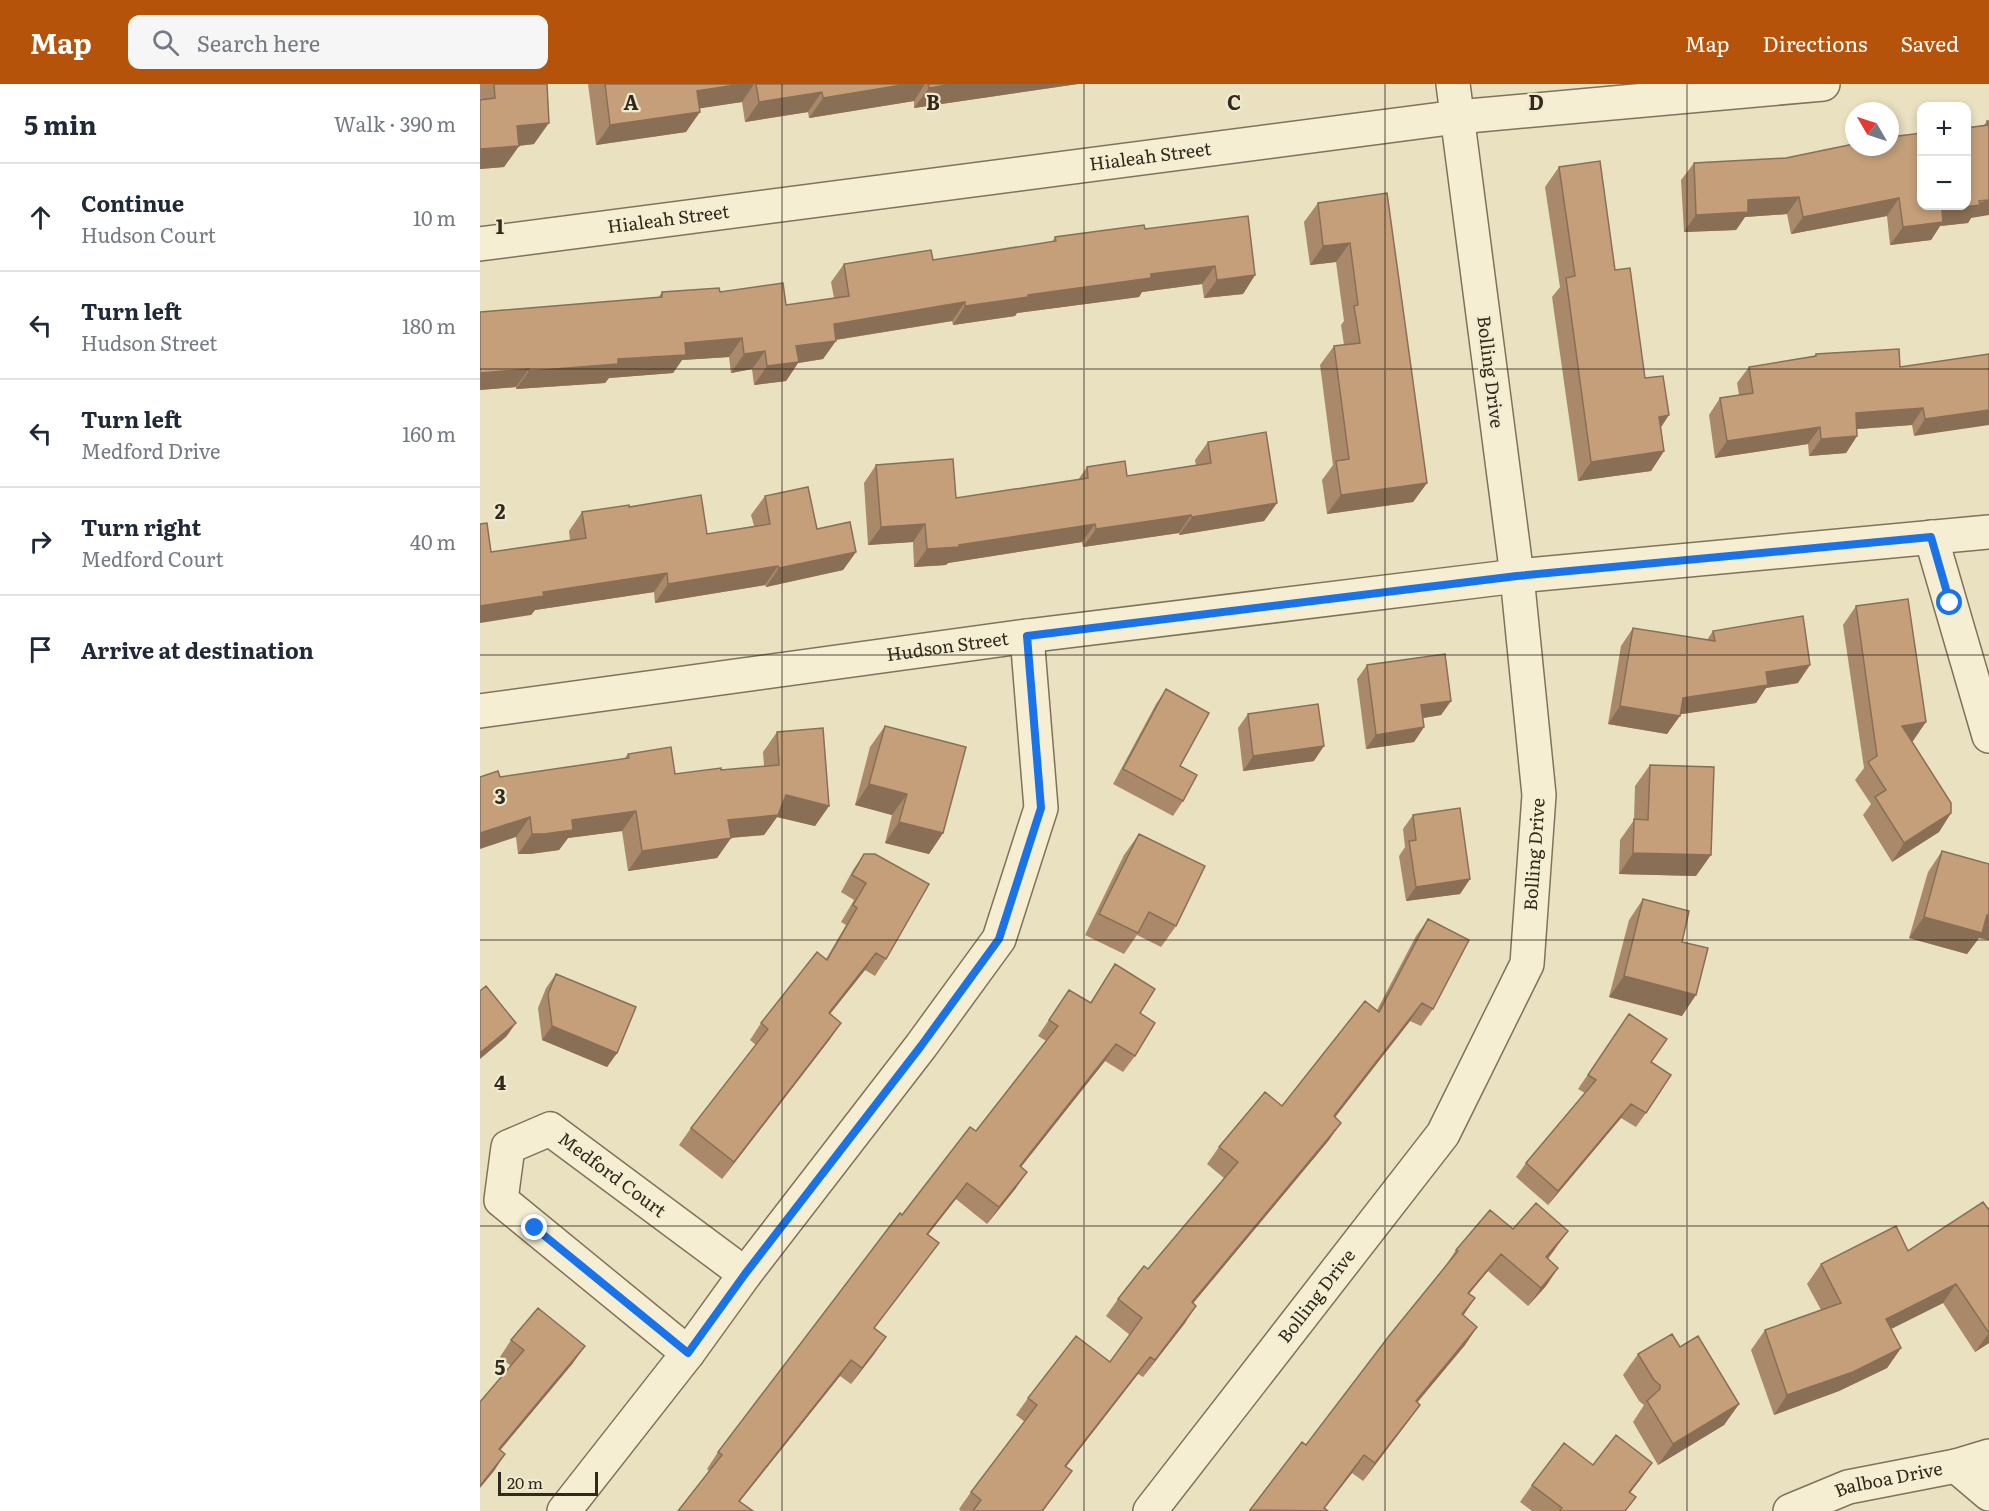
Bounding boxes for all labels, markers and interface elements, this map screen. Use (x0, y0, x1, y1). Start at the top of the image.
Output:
search box (128, 15, 548, 69)
text: Map (30, 21, 92, 63)
icon: search (149, 26, 182, 59)
text: Search here (197, 26, 320, 59)
text: Map (1685, 27, 1730, 58)
text: Directions (1763, 27, 1868, 58)
text: Saved (1901, 27, 1959, 58)
text: A (623, 86, 639, 116)
text: B (926, 86, 940, 116)
text: C (1227, 86, 1241, 116)
text: D (1528, 86, 1544, 116)
north arrow (1845, 102, 1899, 156)
map controls (1917, 102, 1971, 210)
button: + (1917, 102, 1971, 156)
text: 5 min (24, 104, 97, 143)
text: Walk · 390 m (334, 108, 456, 138)
street label: Hialeah Street (1088, 134, 1214, 177)
button: − (1917, 156, 1971, 210)
text: Continue (81, 186, 184, 219)
street label: Hialeah Street (606, 197, 732, 239)
icon: ahead (24, 201, 57, 234)
text: 10 m (413, 202, 456, 232)
text: 1 (496, 210, 504, 240)
text: Hudson Court (81, 219, 216, 249)
text: Turn left (81, 294, 182, 327)
icon: left (24, 309, 57, 342)
text: 180 m (402, 310, 456, 340)
street label: Bolling Drive (1471, 314, 1512, 430)
text: Hudson Street (81, 327, 217, 357)
text: Turn left (81, 402, 182, 435)
icon: left (24, 417, 57, 450)
text: 160 m (402, 418, 456, 448)
text: Medford Drive (81, 435, 220, 465)
text: 2 (495, 495, 506, 525)
text: Turn right (81, 510, 201, 543)
icon: right (24, 525, 57, 558)
text: 40 m (410, 526, 456, 556)
text: Medford Court (81, 543, 224, 573)
route start (1936, 589, 1962, 615)
street label: Hudson Street (885, 624, 1011, 667)
icon: arrive (24, 633, 57, 666)
text: Arrive at destination (81, 633, 314, 666)
text: 3 (494, 780, 506, 810)
street label: Bolling Drive (1516, 797, 1551, 912)
text: 4 (494, 1066, 506, 1096)
street label: Medford Court (553, 1125, 673, 1223)
route end (521, 1214, 547, 1240)
street label: Bolling Drive (1270, 1242, 1361, 1348)
text: 5 (495, 1351, 506, 1381)
street label: Balboa Drive (1830, 1454, 1945, 1503)
scale bar (498, 1469, 598, 1496)
text: 20 m (507, 1470, 543, 1494)

